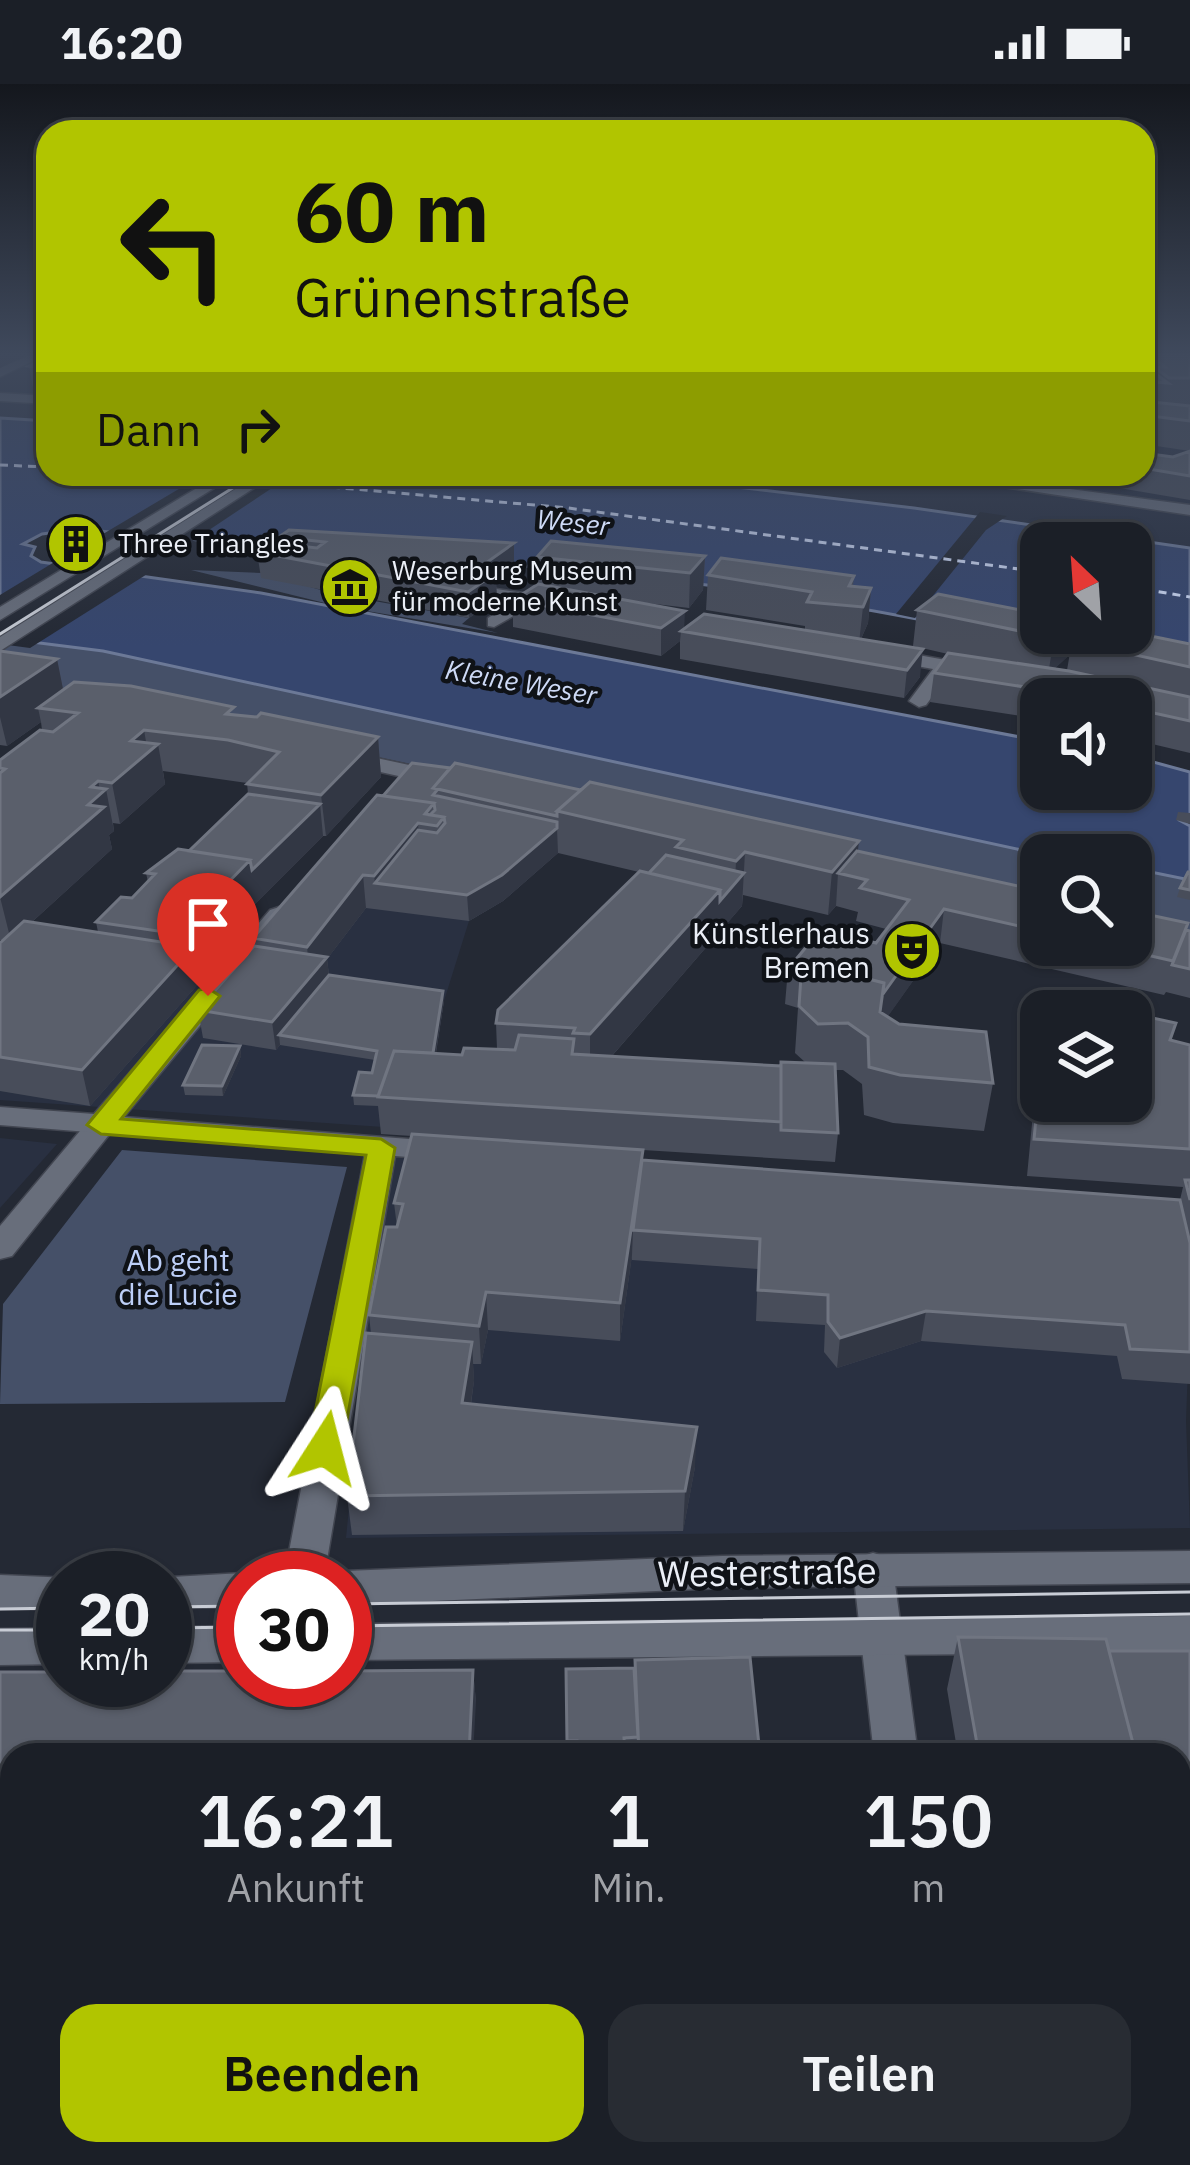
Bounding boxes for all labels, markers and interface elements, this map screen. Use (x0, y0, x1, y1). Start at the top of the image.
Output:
text: 16:20 (60, 13, 183, 71)
text: 60 m (294, 156, 490, 265)
icon: left (96, 168, 252, 324)
text: Grünenstraße (294, 262, 631, 332)
icon: right (225, 396, 291, 462)
text: Dann (96, 400, 201, 458)
water label: Weser (535, 500, 612, 543)
building icon: Three Triangles (45, 513, 107, 575)
north arrow (1020, 522, 1152, 654)
map controls (1020, 522, 1152, 1122)
place label: Three Triangles (118, 525, 305, 560)
place label: Weserburg Museum für moderne Kunst (392, 552, 633, 618)
museum icon: Weserburg Museum für moderne Kunst (319, 556, 381, 618)
water label: Kleine Weser (443, 651, 601, 712)
button: sound (1020, 678, 1152, 810)
button: search (1020, 834, 1152, 966)
pin (157, 873, 259, 996)
icon: arrive (175, 891, 241, 957)
place label: Künstlerhaus Bremen (692, 913, 870, 986)
theatre icon: Künstlerhaus Bremen (881, 920, 943, 982)
button: layers (1020, 990, 1152, 1122)
park label: Ab geht die Lucie (118, 1240, 238, 1313)
position arrow (262, 1385, 388, 1511)
street label: Westerstraße (657, 1546, 877, 1597)
speed limit sign: 30 (216, 1551, 372, 1707)
text: 20 (78, 1574, 150, 1653)
text: km/h (79, 1639, 149, 1678)
text: 16:21 (198, 1773, 394, 1867)
text: 1 (607, 1773, 650, 1867)
text: 150 (864, 1773, 993, 1867)
text: Ankunft (227, 1862, 365, 1913)
text: Min. (591, 1862, 666, 1913)
text: m (911, 1862, 945, 1913)
button: Beenden (60, 2004, 584, 2142)
button: Teilen (608, 2004, 1131, 2142)

